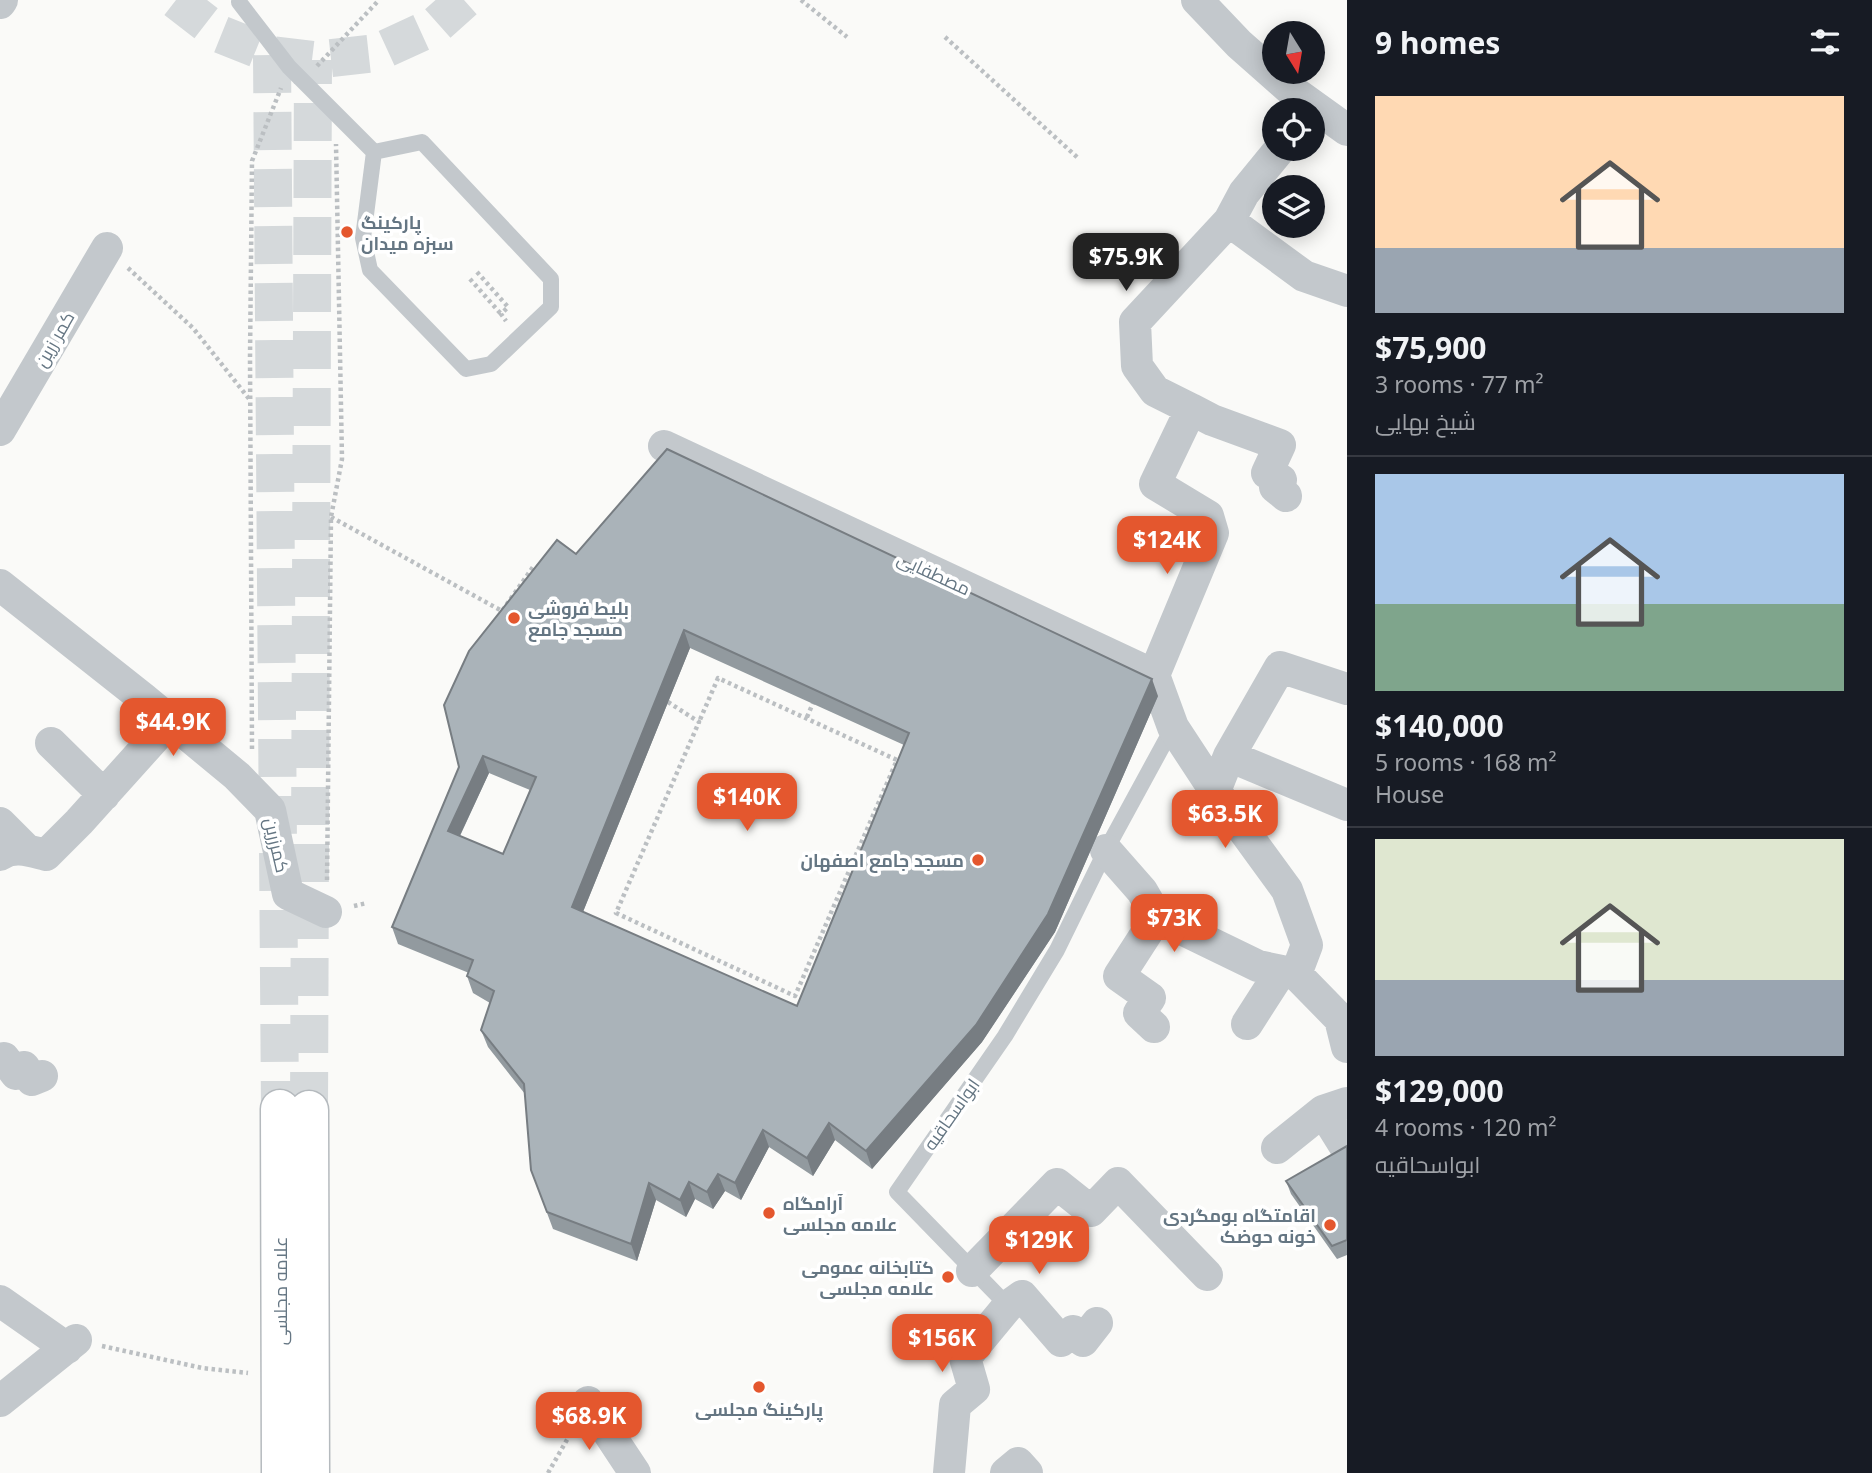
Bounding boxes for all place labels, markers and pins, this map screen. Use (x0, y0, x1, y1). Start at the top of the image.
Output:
place label: پارکینگ سبزه میدان (361, 210, 454, 255)
marker: پارکینگ سبزه میدان (339, 224, 355, 240)
pin: $75.9K (1069, 233, 1183, 293)
pin: $124K (1118, 516, 1216, 576)
place label: بلیط فروشی مسجد جامع (528, 596, 629, 642)
marker: بلیط فروشی مسجد جامع (506, 610, 522, 626)
pin: $44.9K (116, 698, 230, 758)
pin: $140K (698, 774, 796, 833)
pin: $63.5K (1168, 790, 1282, 850)
place label: مسجد جامع اصفهان (800, 848, 964, 873)
marker: مسجد جامع اصفهان (970, 852, 986, 868)
pin: $73K (1133, 894, 1215, 954)
place label: آرامگاه علامه مجلسی (783, 1191, 897, 1236)
place label: اقامتگاه بومگردی خونه حوضک (1163, 1203, 1316, 1248)
marker: آرامگاه علامه مجلسی (761, 1205, 777, 1221)
pin: $129K (990, 1216, 1088, 1276)
marker: اقامتگاه بومگردی خونه حوضک (1322, 1217, 1338, 1233)
place label: کتابخانه عمومی علامه مجلسی (801, 1255, 934, 1300)
marker: کتابخانه عمومی علامه مجلسی (940, 1269, 956, 1285)
pin: $156K (893, 1314, 991, 1374)
marker: پارکینگ مجلسی (751, 1379, 767, 1395)
pin: $68.9K (532, 1392, 646, 1452)
place label: پارکینگ مجلسی (695, 1397, 824, 1422)

